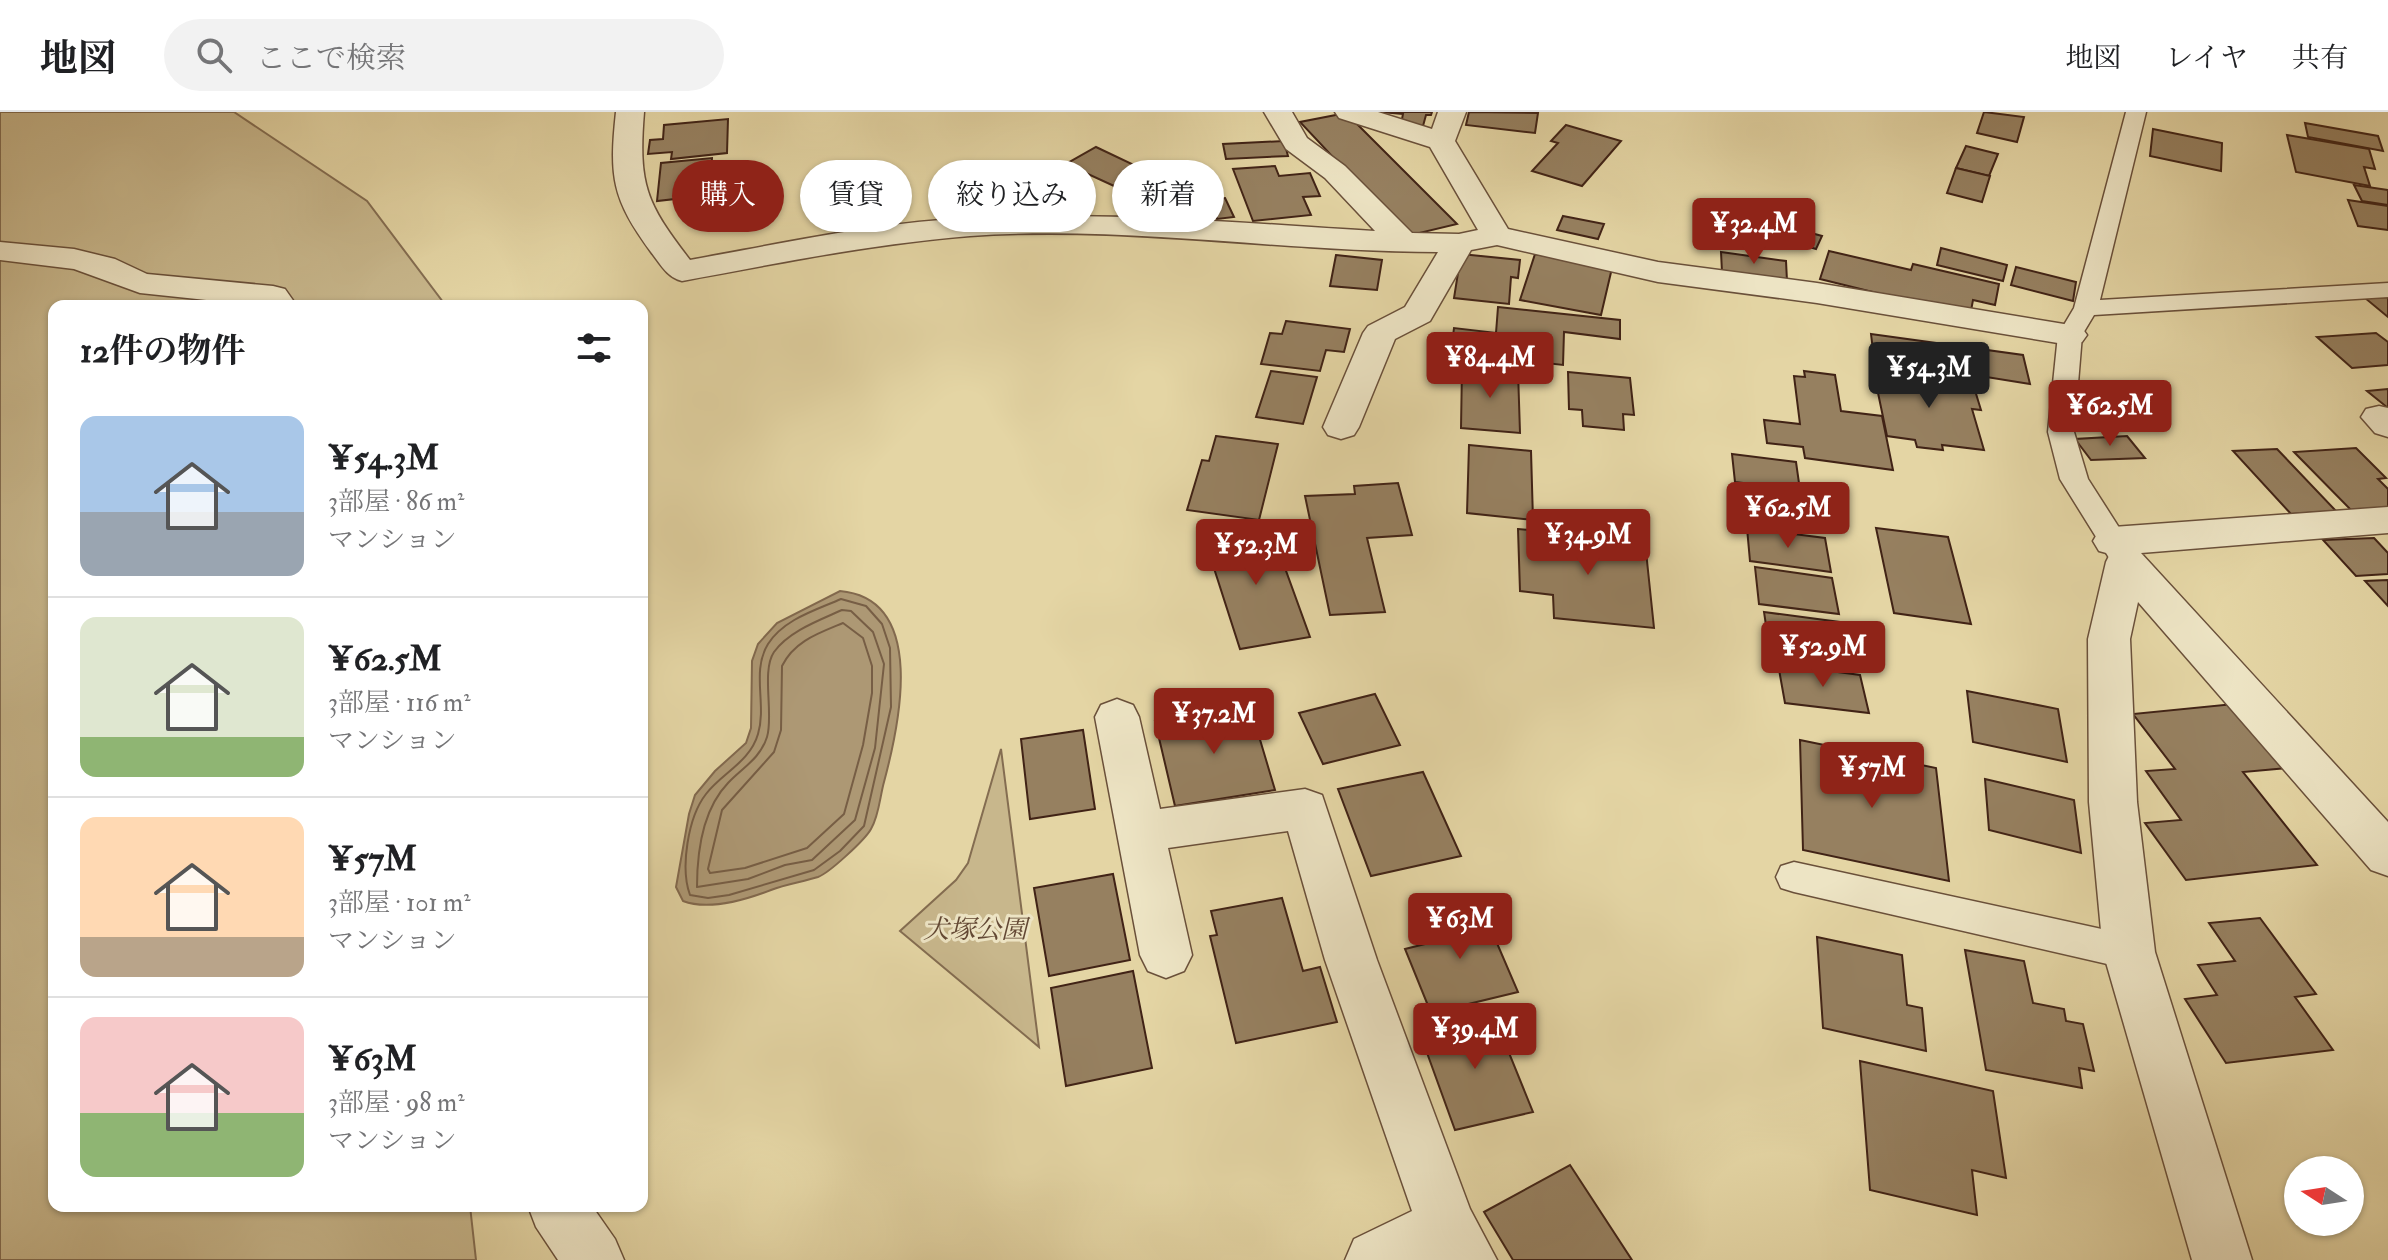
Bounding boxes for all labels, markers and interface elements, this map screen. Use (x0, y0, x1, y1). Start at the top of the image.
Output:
search box (164, 19, 724, 91)
icon: search (192, 33, 236, 77)
text: 地図 (40, 35, 116, 83)
text: ここで検索 (256, 40, 406, 77)
text: 地図 (2065, 41, 2121, 76)
text: レイヤ (2165, 41, 2248, 76)
text: 共有 (2292, 41, 2348, 76)
chip: 購入 (672, 160, 784, 232)
chip: 賃貸 (800, 160, 912, 232)
chip: 絞り込み (928, 160, 1096, 232)
chip: 新着 (1112, 160, 1224, 232)
pin: ¥32.4M (1689, 198, 1819, 266)
text: ¥32.4M (1710, 208, 1798, 240)
icon: filters (572, 326, 616, 370)
text: 12件の物件 (80, 330, 245, 373)
pin: ¥84.4M (1425, 332, 1555, 400)
text: ¥84.4M (1445, 342, 1535, 374)
pin: ¥54.3M (1864, 342, 1994, 410)
text: ¥54.3M (1886, 352, 1972, 384)
pin: ¥62.5M (2045, 380, 2175, 448)
text: ¥62.5M (2066, 390, 2154, 422)
text: ¥54.3M (328, 437, 439, 480)
icon: home (144, 448, 240, 544)
pin: ¥62.5M (1723, 482, 1853, 550)
text: 3部屋 · 86 m² (328, 486, 464, 518)
text: ¥62.5M (1744, 492, 1832, 524)
pin: ¥34.9M (1523, 509, 1653, 577)
pin: ¥52.3M (1191, 519, 1321, 587)
text: ¥34.9M (1544, 519, 1632, 551)
text: マンション (328, 524, 457, 556)
text: ¥52.3M (1214, 529, 1298, 561)
pin: ¥52.9M (1758, 621, 1888, 689)
text: ¥52.9M (1779, 631, 1867, 663)
text: ¥62.5M (328, 638, 442, 681)
icon: home (144, 649, 240, 745)
text: 3部屋 · 116 m² (328, 687, 471, 719)
pin: ¥37.2M (1149, 688, 1279, 756)
text: ¥37.2M (1172, 698, 1256, 730)
text: マンション (328, 725, 457, 757)
pin: ¥57M (1825, 742, 1919, 810)
text: ¥57M (1838, 752, 1906, 784)
text: ¥57M (328, 838, 417, 881)
icon: home (144, 849, 240, 945)
text: 3部屋 · 101 m² (328, 887, 471, 919)
pin: ¥63M (1413, 893, 1507, 961)
text: ¥63M (1426, 903, 1494, 935)
park label: 犬塚公園 (923, 914, 1031, 946)
text: マンション (328, 925, 457, 957)
pin: ¥39.4M (1410, 1003, 1540, 1071)
text: ¥39.4M (1431, 1013, 1519, 1045)
text: ¥63M (328, 1038, 417, 1081)
icon: home (144, 1049, 240, 1145)
text: 3部屋 · 98 m² (328, 1087, 465, 1119)
text: マンション (328, 1125, 457, 1157)
north arrow (2284, 1156, 2364, 1236)
map controls (2284, 1156, 2364, 1236)

